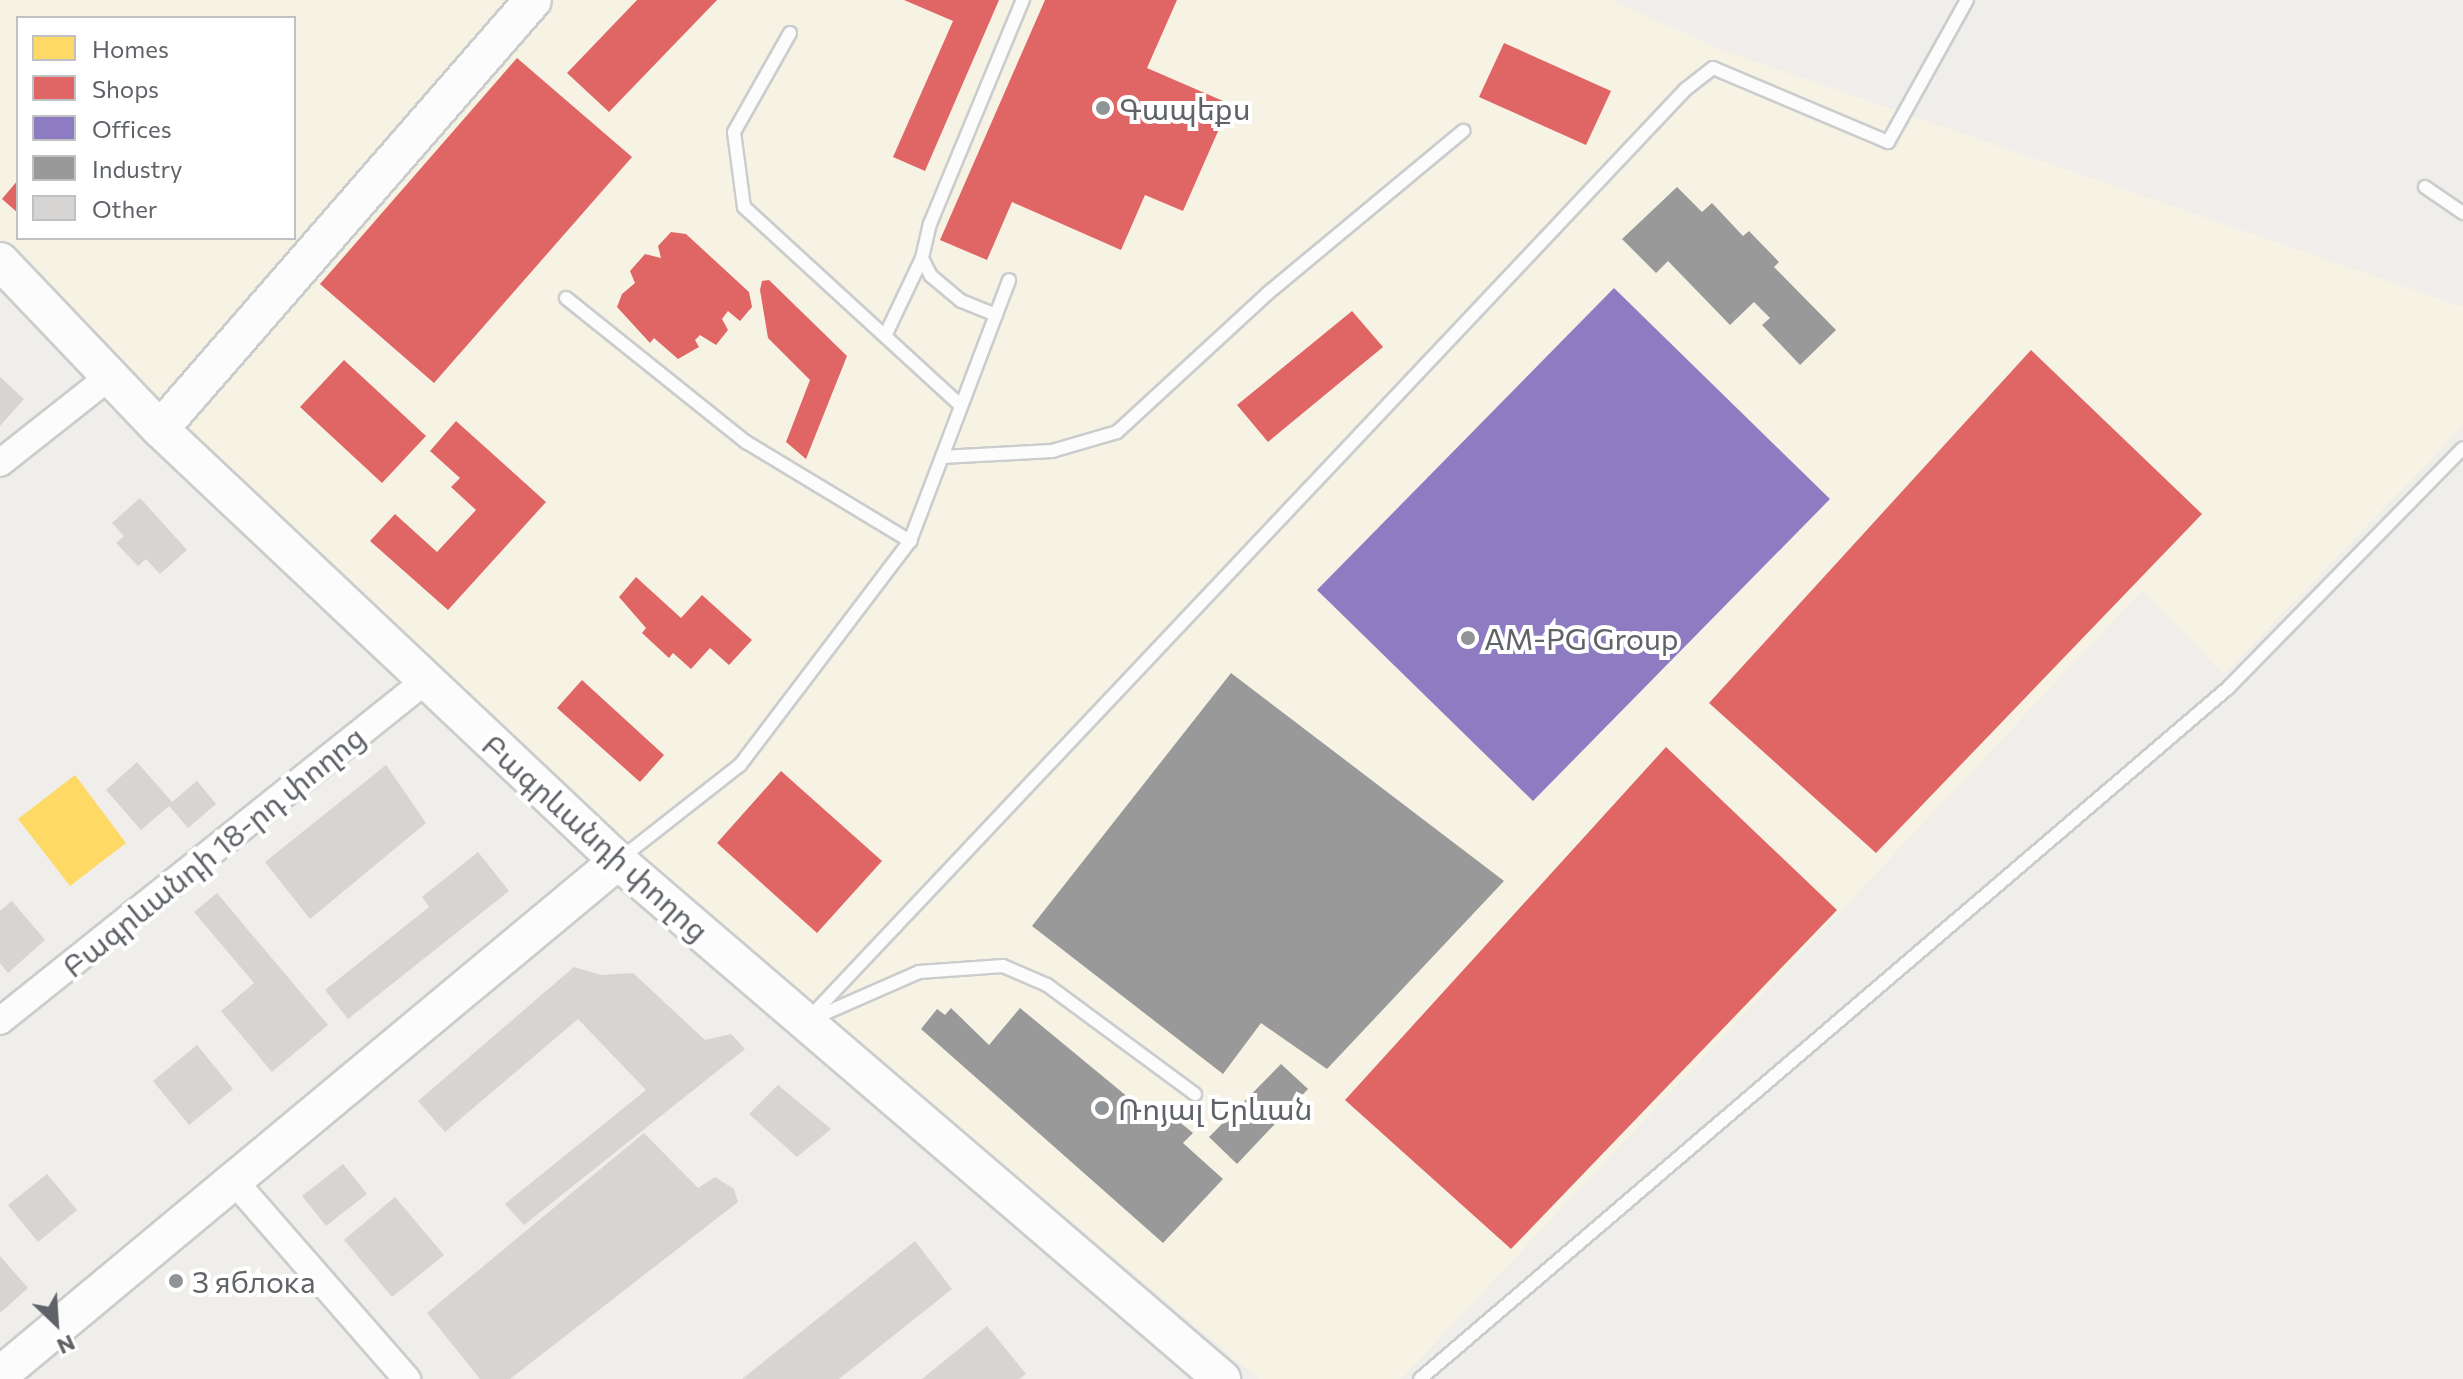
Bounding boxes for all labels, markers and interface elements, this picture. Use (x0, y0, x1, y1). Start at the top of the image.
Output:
legend (16, 16, 296, 240)
text: Homes (92, 34, 169, 63)
text: Shops (92, 74, 159, 103)
place label: Գապեքս (1119, 90, 1251, 126)
marker: Գապեքս (1094, 99, 1112, 117)
text: Offices (92, 114, 172, 143)
text: Industry (92, 154, 182, 183)
text: Other (92, 194, 157, 223)
place label: AM-PG Group (1484, 620, 1678, 656)
marker: AM-PG Group (1459, 629, 1477, 647)
street label: Բագրևանդի 18-րդ փողոց (55, 718, 371, 984)
street label: Բագրևանդի փողոց (476, 726, 716, 948)
place label: Ռոյալ Երևան (1118, 1090, 1313, 1126)
marker: Ռոյալ Երևան (1093, 1099, 1111, 1117)
place label: 3 яблока (192, 1263, 315, 1299)
marker: 3 яблока (167, 1272, 185, 1290)
north arrow (16, 1283, 96, 1363)
text: N (53, 1329, 80, 1361)

